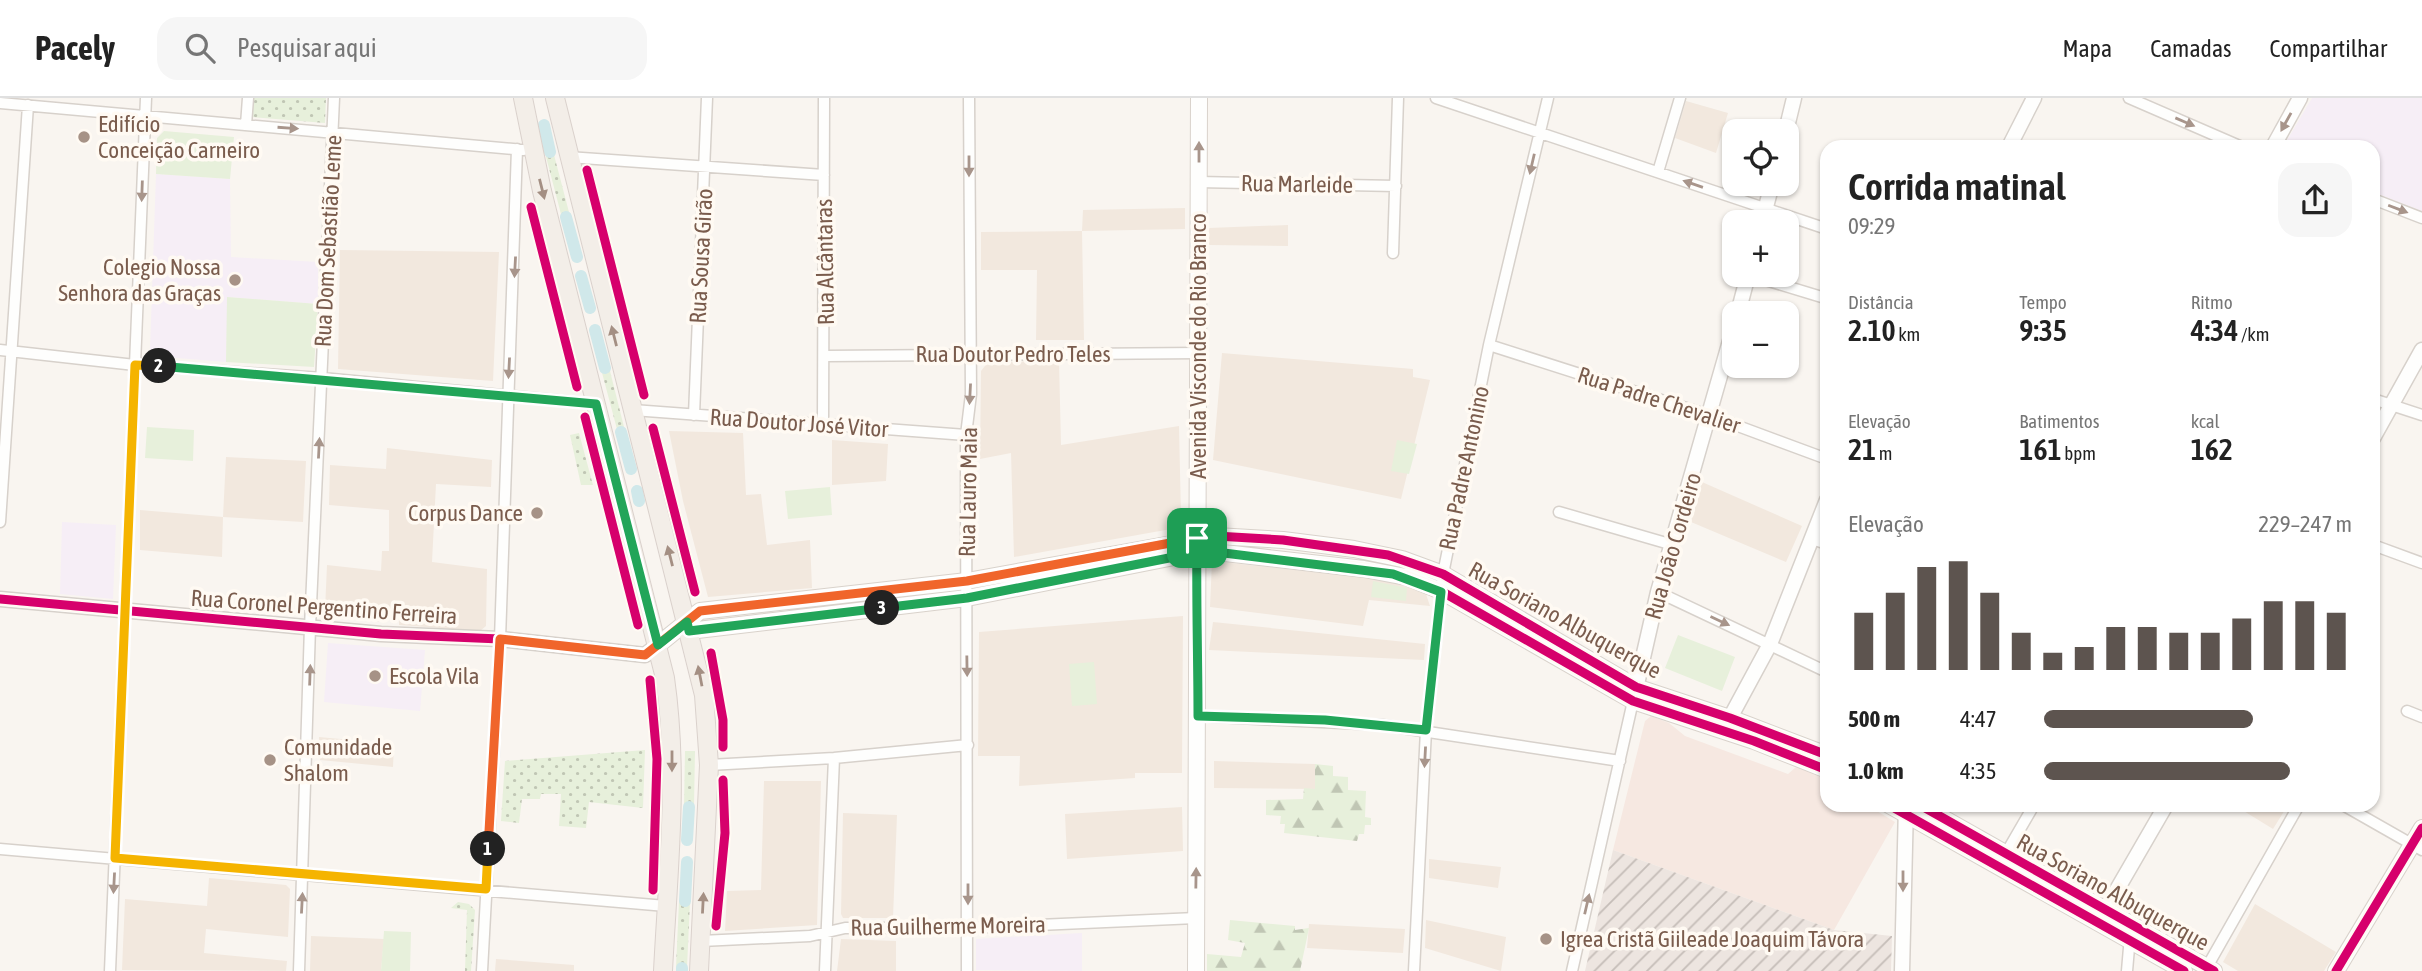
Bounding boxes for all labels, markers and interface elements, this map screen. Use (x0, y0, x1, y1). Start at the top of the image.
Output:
search box (157, 17, 647, 80)
text: Pacely (35, 29, 115, 67)
icon: search (181, 29, 219, 67)
text: Pesquisar aqui (237, 33, 377, 63)
text: Mapa (2062, 35, 2112, 62)
text: Camadas (2150, 35, 2232, 62)
text: Compartilhar (2270, 35, 2387, 62)
place label: Edifício Conceição Carneiro (98, 111, 260, 163)
one-way arrow (2280, 113, 2292, 132)
one-way arrow (2175, 117, 2196, 128)
map controls (1722, 119, 1799, 378)
button: locate (1722, 119, 1799, 196)
one-way arrow (277, 123, 299, 134)
marker: Edifício Conceição Carneiro (76, 129, 92, 145)
street label: Rua Dom Sebastião Leme (309, 134, 347, 348)
one-way arrow (1193, 141, 1205, 163)
one-way arrow (1526, 153, 1537, 175)
one-way arrow (964, 155, 975, 177)
button: share (2278, 163, 2352, 237)
text: Corrida matinal (1848, 165, 2066, 208)
street label: Rua Marleide (1241, 170, 1353, 198)
one-way arrow (537, 178, 548, 200)
one-way arrow (1682, 178, 1703, 189)
one-way arrow (137, 180, 148, 202)
street label: Rua Sousa Girão (684, 188, 718, 324)
street label: Rua Alcântaras (811, 199, 839, 325)
one-way arrow (2387, 203, 2408, 214)
button: + (1722, 210, 1799, 287)
street label: Avenida Visconde do Rio Branco (1185, 213, 1211, 479)
text: 09:29 (1848, 213, 1895, 239)
place label: Colegio Nossa Senhora das Graças (58, 254, 221, 306)
one-way arrow (509, 256, 520, 278)
marker: Colegio Nossa Senhora das Graças (227, 272, 243, 288)
text: Distância (1848, 291, 1913, 313)
text: Tempo (2019, 291, 2067, 313)
text: Ritmo (2191, 291, 2233, 313)
button: − (1722, 301, 1799, 378)
text: 2.10 (1848, 313, 1896, 347)
text: 9:35 (2019, 313, 2067, 347)
text: 4:34 (2191, 313, 2238, 347)
text: km (1896, 323, 1920, 345)
text: /km (2238, 323, 2269, 345)
one-way arrow (608, 324, 619, 346)
street label: Rua Doutor Pedro Teles (916, 341, 1111, 367)
pin: 2 (142, 348, 176, 384)
text: 2 (154, 354, 163, 376)
one-way arrow (504, 358, 515, 380)
street label: Rua Padre Chevalier (1574, 361, 1745, 439)
one-way arrow (965, 383, 976, 405)
street label: Rua Padre Antonino (1434, 383, 1494, 553)
street label: Rua Doutor José Vitor (709, 404, 890, 442)
text: Elevação (1848, 410, 1911, 432)
text: Batimentos (2019, 410, 2099, 432)
text: kcal (2191, 410, 2220, 432)
street label: Rua Lauro Maia (954, 427, 982, 557)
text: 21 (1848, 432, 1876, 466)
text: 161 (2019, 432, 2062, 466)
text: 162 (2191, 432, 2233, 466)
one-way arrow (313, 437, 324, 459)
text: m (1876, 442, 1893, 464)
text: bpm (2062, 442, 2096, 464)
street label: Rua João Cordeiro (1640, 470, 1706, 622)
place label: Corpus Dance (408, 500, 523, 526)
marker: Corpus Dance (529, 505, 545, 521)
pin (1167, 508, 1227, 568)
text: Elevação (1848, 511, 1924, 537)
text: 229–247 m (2258, 511, 2352, 537)
icon: arrive (1178, 519, 1216, 557)
one-way arrow (664, 545, 675, 567)
street label: Rua Soriano Albuquerque (1464, 556, 1666, 684)
street label: Rua Coronel Pergentino Ferreira (190, 585, 458, 629)
pin: 3 (864, 590, 900, 626)
text: 3 (877, 596, 886, 618)
one-way arrow (1710, 615, 1730, 627)
one-way arrow (961, 656, 973, 678)
place label: Escola Vila (389, 663, 480, 689)
one-way arrow (304, 664, 315, 686)
one-way arrow (695, 665, 706, 687)
marker: Escola Vila (367, 668, 383, 684)
text: 500 m (1848, 706, 1900, 732)
text: 4:47 (1960, 706, 1997, 732)
place label: Comunidade Shalom (284, 734, 392, 786)
one-way arrow (1419, 746, 1430, 768)
one-way arrow (666, 751, 678, 773)
marker: Comunidade Shalom (262, 752, 278, 768)
text: 1.0 km (1848, 758, 1904, 784)
text: 4:35 (1960, 758, 1997, 784)
street label: Rua Soriano Albuquerque (2012, 828, 2214, 956)
pin: 1 (470, 832, 505, 866)
text: 1 (483, 837, 492, 859)
one-way arrow (1191, 867, 1202, 889)
one-way arrow (1897, 871, 1909, 893)
one-way arrow (108, 872, 119, 894)
one-way arrow (962, 883, 974, 905)
one-way arrow (297, 892, 308, 914)
one-way arrow (697, 892, 708, 914)
one-way arrow (1582, 893, 1593, 915)
street label: Rua Guilherme Moreira (850, 911, 1046, 941)
place label: Igrea Cristã Giileade Joaquim Távora (1560, 926, 1864, 952)
marker: Igrea Cristã Giileade Joaquim Távora (1538, 931, 1554, 947)

